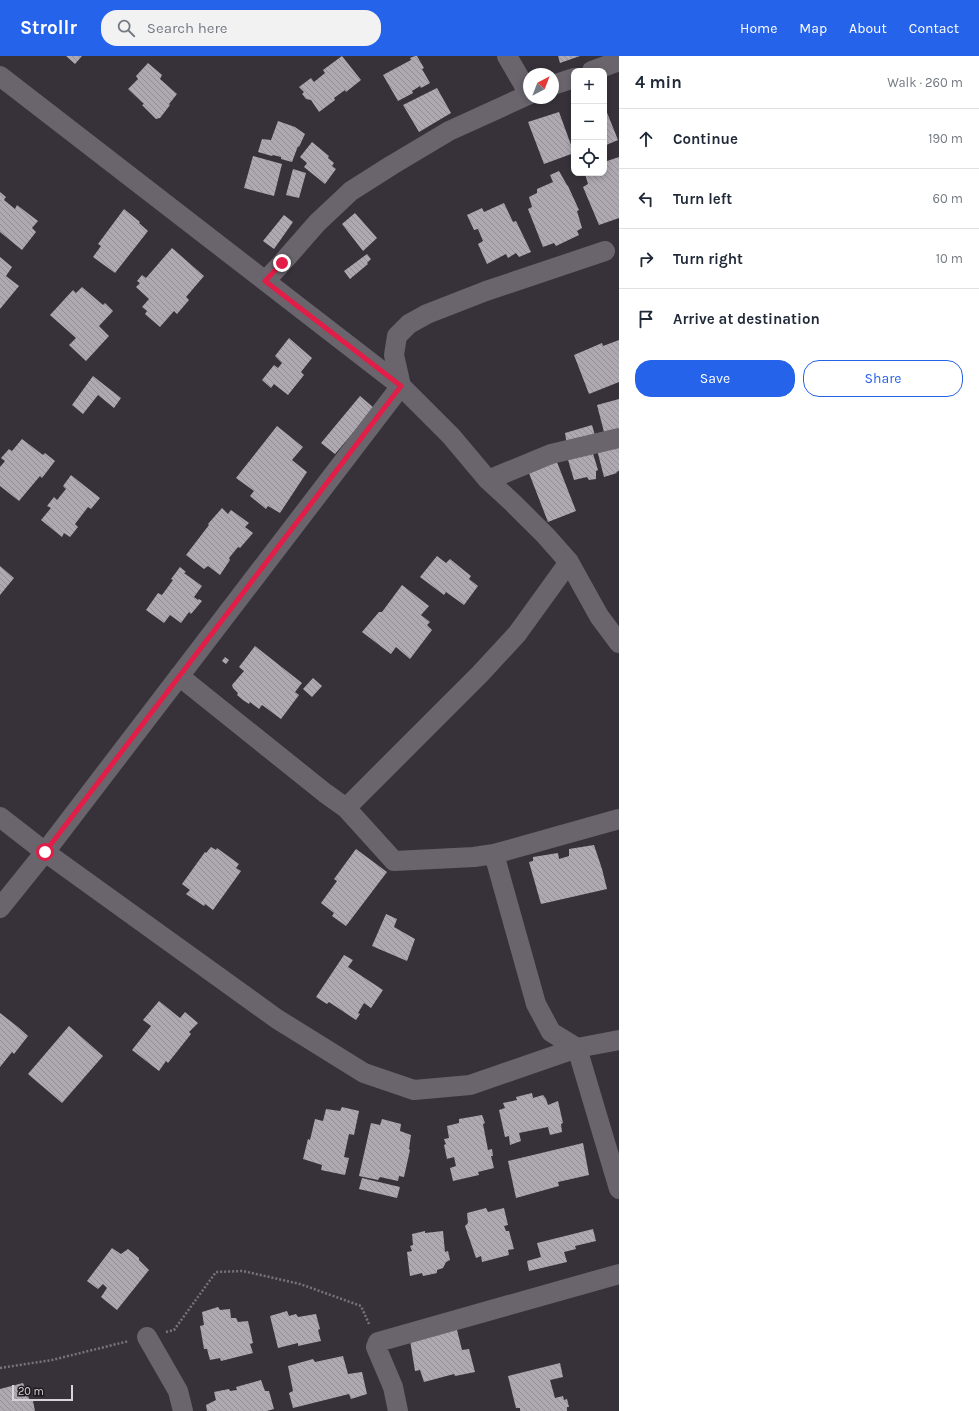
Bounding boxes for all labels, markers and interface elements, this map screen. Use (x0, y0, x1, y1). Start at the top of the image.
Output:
search box (101, 10, 381, 46)
text: Strollr (20, 17, 77, 39)
icon: search (115, 17, 137, 39)
text: Search here (147, 19, 228, 37)
text: Home (740, 20, 777, 37)
text: Map (799, 20, 827, 37)
text: About (849, 20, 887, 37)
text: Contact (909, 20, 959, 37)
north arrow (523, 68, 559, 104)
map controls (571, 68, 607, 176)
button: + (571, 68, 607, 104)
text: 4 min (635, 72, 682, 92)
text: Walk · 260 m (887, 75, 963, 90)
button: − (571, 104, 607, 140)
icon: ahead (635, 128, 657, 150)
text: Continue (673, 130, 738, 148)
text: 190 m (928, 131, 963, 146)
button: locate (571, 140, 607, 176)
icon: left (635, 188, 657, 210)
text: Turn left (673, 190, 732, 208)
text: 60 m (933, 191, 963, 206)
icon: right (635, 248, 657, 270)
text: Turn right (673, 250, 743, 268)
text: 10 m (936, 251, 963, 266)
route end (273, 254, 291, 272)
icon: arrive (635, 308, 657, 330)
text: Arrive at destination (673, 310, 820, 328)
button: Save (635, 360, 795, 397)
button: Share (803, 360, 963, 397)
route start (36, 843, 54, 861)
scale bar (12, 1383, 73, 1402)
text: 20 m (18, 1385, 44, 1398)

